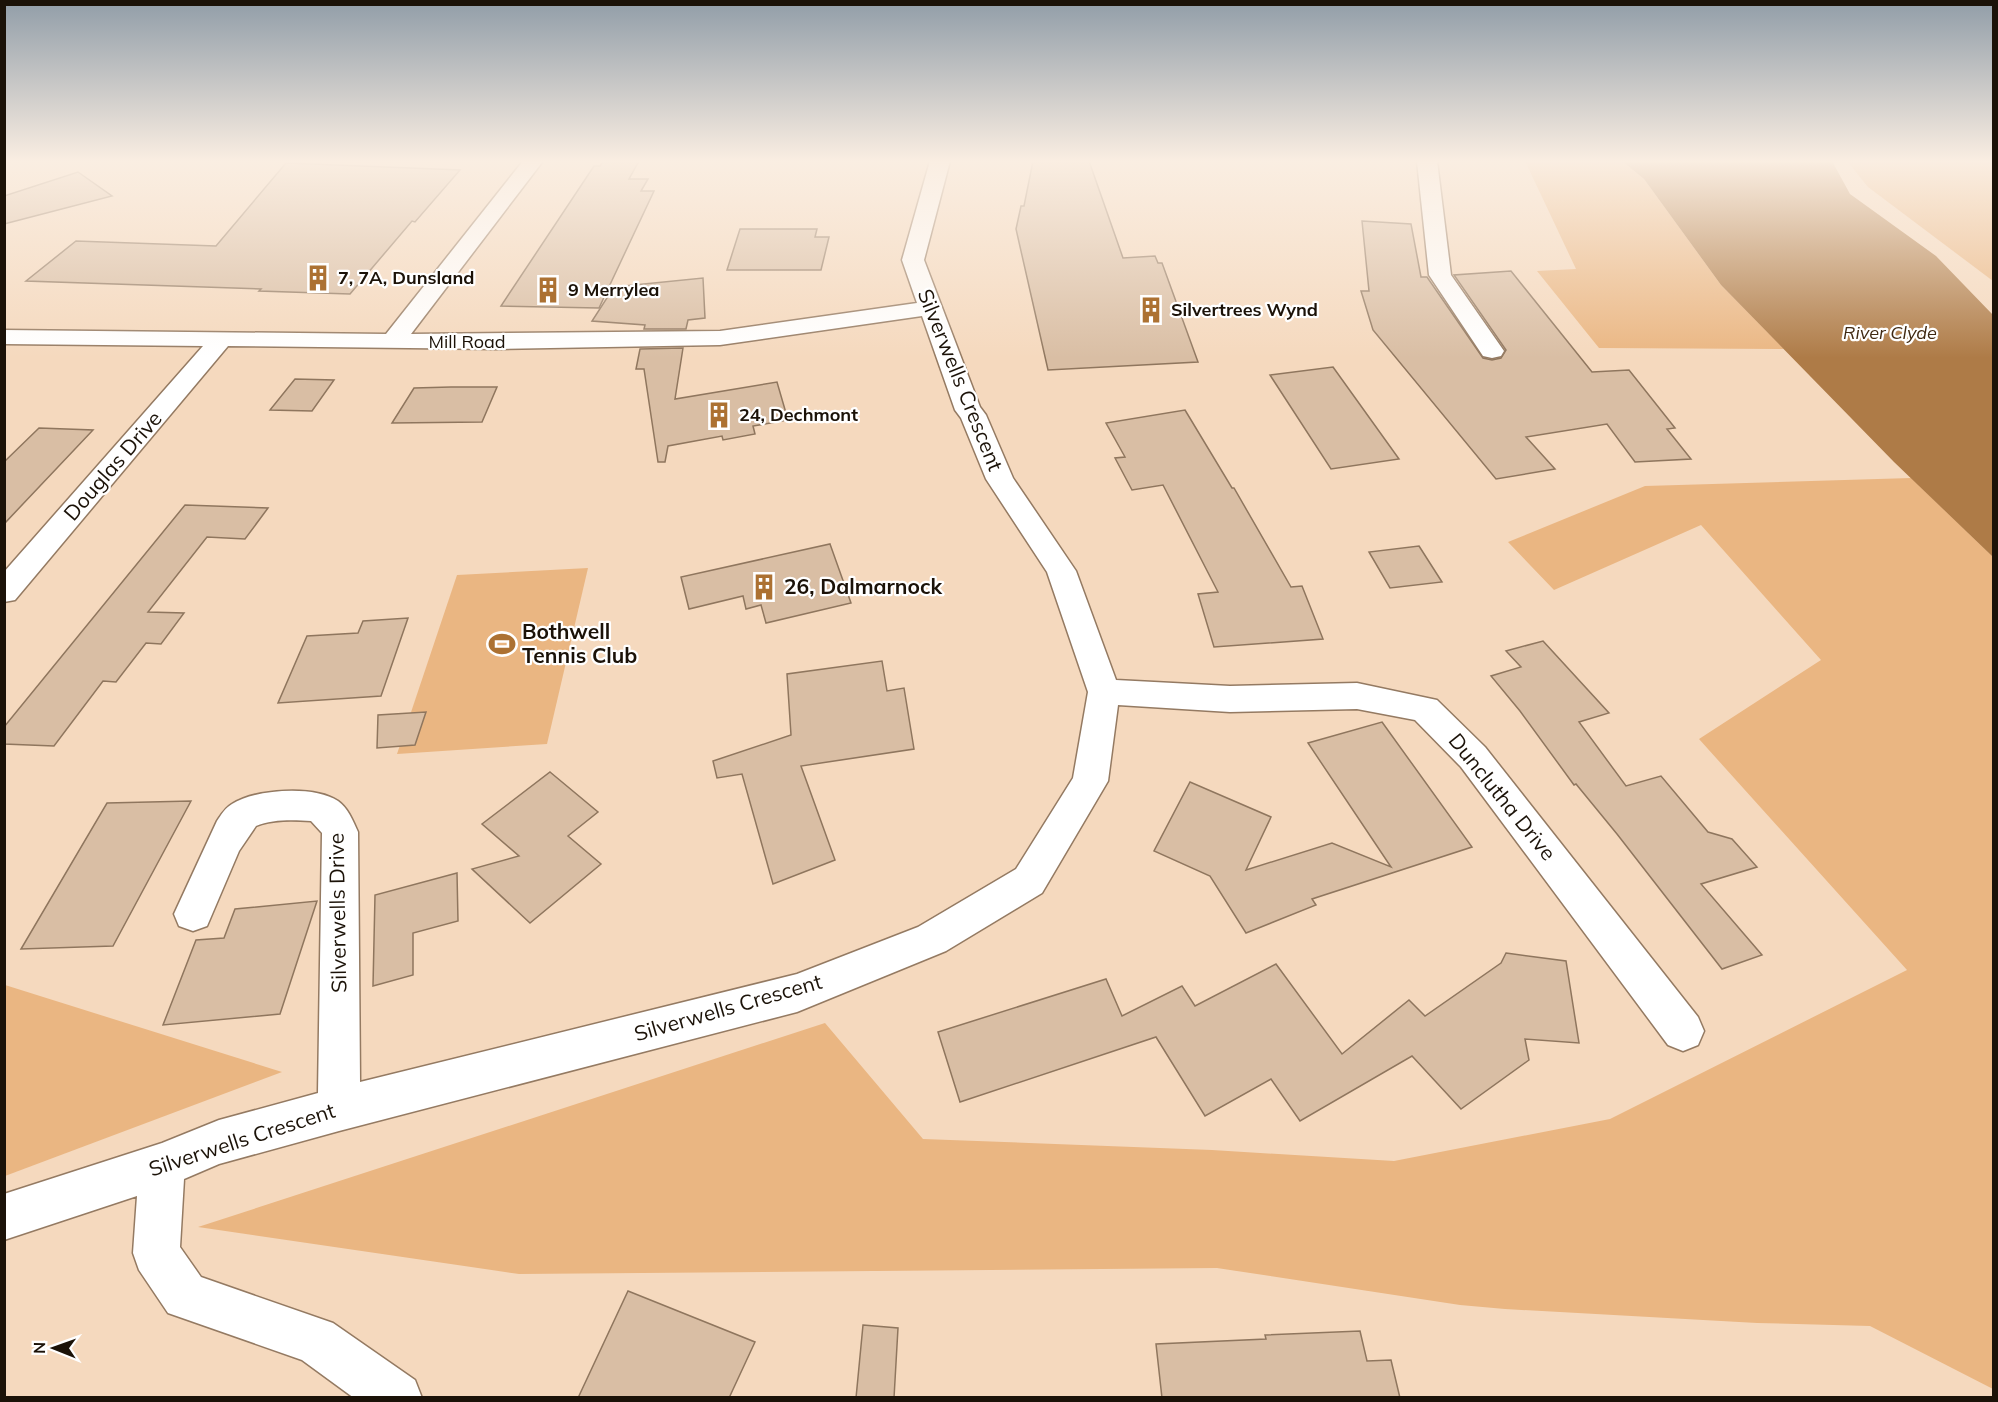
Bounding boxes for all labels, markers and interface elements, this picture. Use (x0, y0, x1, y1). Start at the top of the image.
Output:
building icon: 7, 7A, Dunsland (303, 263, 333, 293)
place label: 7, 7A, Dunsland (338, 266, 474, 289)
building icon: 9 Merrylea (533, 275, 563, 305)
place label: 9 Merrylea (568, 278, 659, 301)
street label: Silverwells Crescent (913, 285, 1009, 474)
building icon: Silvertrees Wynd (1136, 295, 1166, 325)
place label: Silvertrees Wynd (1171, 298, 1318, 321)
water label: River Clyde (1843, 321, 1937, 344)
street label: Mill Road (428, 330, 506, 353)
building icon: 24, Dechmont (704, 400, 734, 430)
place label: 24, Dechmont (739, 403, 858, 426)
street label: Douglas Drive (58, 405, 167, 525)
building icon: 26, Dalmarnock (749, 572, 779, 602)
place label: 26, Dalmarnock (784, 573, 942, 599)
place label: Bothwell Tennis Club (522, 618, 637, 668)
sports icon: Bothwell Tennis Club (487, 629, 517, 659)
street label: Dunclutha Drive (1444, 728, 1562, 865)
street label: Silverwells Drive (323, 833, 351, 993)
street label: Silverwells Crescent (631, 968, 825, 1046)
street label: Silverwells Crescent (145, 1097, 338, 1181)
north arrow (24, 1318, 84, 1378)
text: N (29, 1342, 49, 1354)

